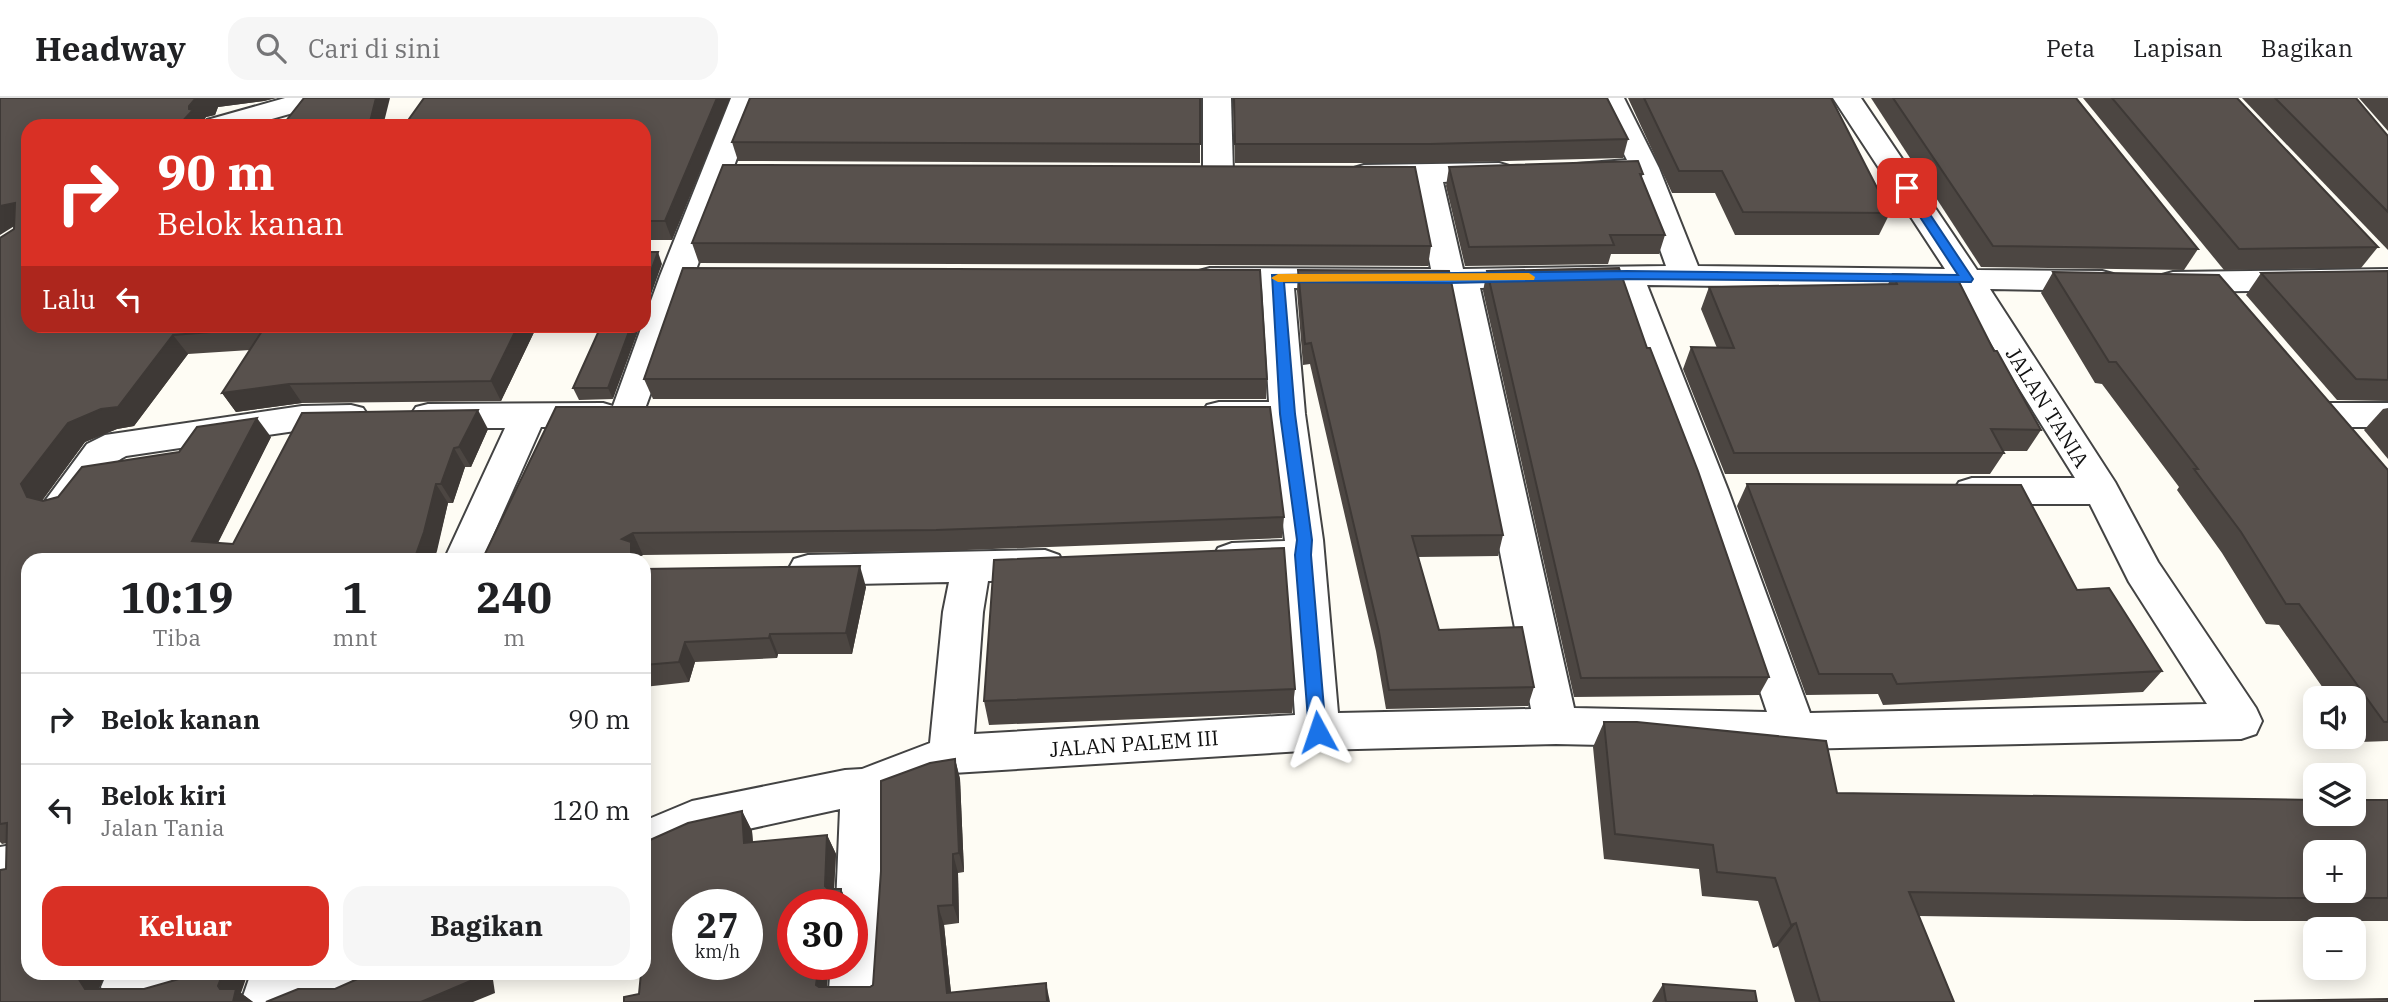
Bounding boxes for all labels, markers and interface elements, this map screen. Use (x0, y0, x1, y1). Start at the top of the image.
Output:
search box (228, 17, 718, 80)
text: Headway (35, 27, 186, 70)
icon: search (252, 29, 290, 67)
text: Cari di sini (308, 31, 440, 65)
text: Peta (2046, 32, 2095, 64)
text: Lapisan (2133, 32, 2223, 64)
text: Bagikan (2261, 32, 2353, 64)
text: 90 m (157, 140, 275, 203)
icon: right (42, 147, 133, 238)
pin (1877, 158, 1937, 218)
icon: arrive (1888, 169, 1926, 207)
text: Belok kanan (157, 202, 344, 244)
icon: left (110, 280, 148, 318)
text: Lalu (42, 282, 96, 316)
street label: JALAN TANIA (2000, 342, 2096, 473)
text: 10:19 (120, 570, 234, 625)
text: 1 (342, 570, 368, 625)
text: 240 (476, 570, 552, 625)
text: Tiba (152, 622, 201, 652)
text: mnt (333, 622, 377, 652)
text: m (503, 622, 525, 652)
map controls (2303, 686, 2366, 980)
button: sound (2303, 686, 2366, 749)
position arrow (1281, 695, 1355, 769)
icon: right (42, 700, 80, 738)
text: Belok kanan (101, 702, 260, 736)
text: 90 m (568, 702, 630, 736)
street label: JALAN PALEM III (1049, 723, 1219, 763)
button: layers (2303, 763, 2366, 826)
text: Belok kiri (101, 778, 226, 812)
icon: left (42, 791, 80, 829)
text: 120 m (552, 793, 630, 827)
text: Jalan Tania (101, 812, 225, 842)
button: + (2303, 840, 2366, 903)
button: Keluar (42, 886, 329, 966)
button: Bagikan (343, 886, 630, 966)
speed limit sign: 30 (777, 889, 868, 980)
text: 27 (696, 902, 739, 948)
button: − (2303, 917, 2366, 980)
text: km/h (695, 940, 740, 963)

